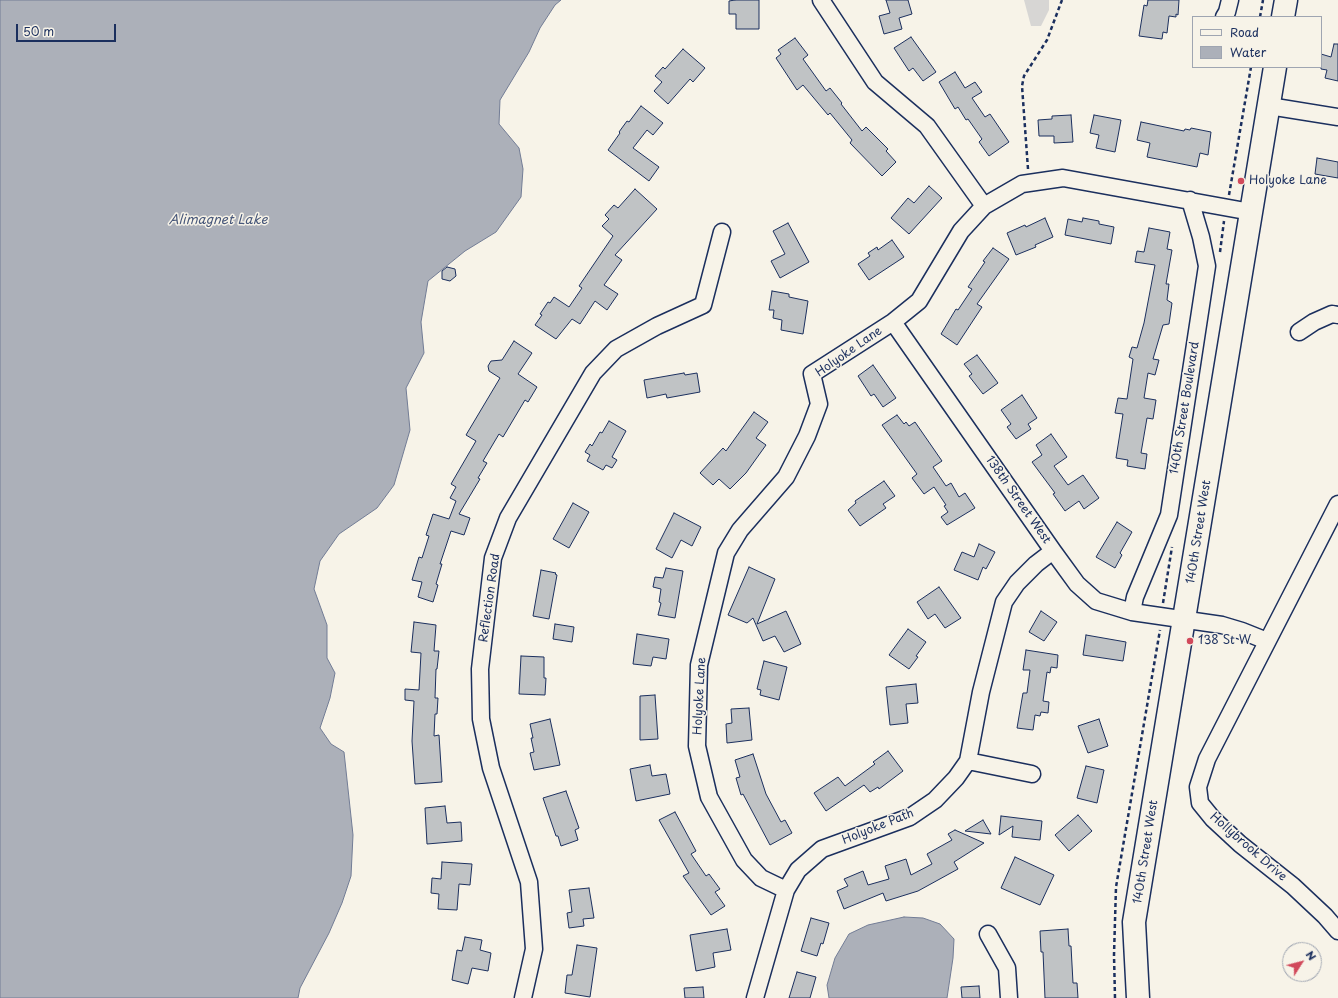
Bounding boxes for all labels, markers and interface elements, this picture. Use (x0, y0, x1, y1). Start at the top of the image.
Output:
scale bar (18, 16, 118, 42)
legend (1192, 16, 1322, 68)
text: 50 m (23, 22, 54, 40)
text: Road (1230, 23, 1259, 41)
text: Water (1230, 43, 1266, 61)
place label: Holyoke Lane (1249, 174, 1327, 188)
marker: Holyoke Lane (1236, 176, 1246, 186)
water label: Alimagnet Lake (169, 212, 267, 228)
street label: Holyoke Lane (813, 324, 885, 380)
street label: 140th Street Boulevard (1167, 341, 1203, 475)
street label: 138th Street West (982, 453, 1054, 547)
street label: 140th Street West (1184, 479, 1214, 585)
street label: Reflection Road (477, 553, 503, 643)
place label: 138 St W (1198, 634, 1251, 648)
marker: 138 St W (1185, 636, 1195, 646)
street label: Holyoke Lane (691, 657, 709, 735)
street label: 140th Street West (1131, 799, 1161, 905)
street label: Holyoke Path (840, 806, 916, 848)
street label: Hollybrook Drive (1207, 810, 1289, 884)
north arrow (1282, 942, 1322, 982)
text: N (1302, 947, 1321, 964)

